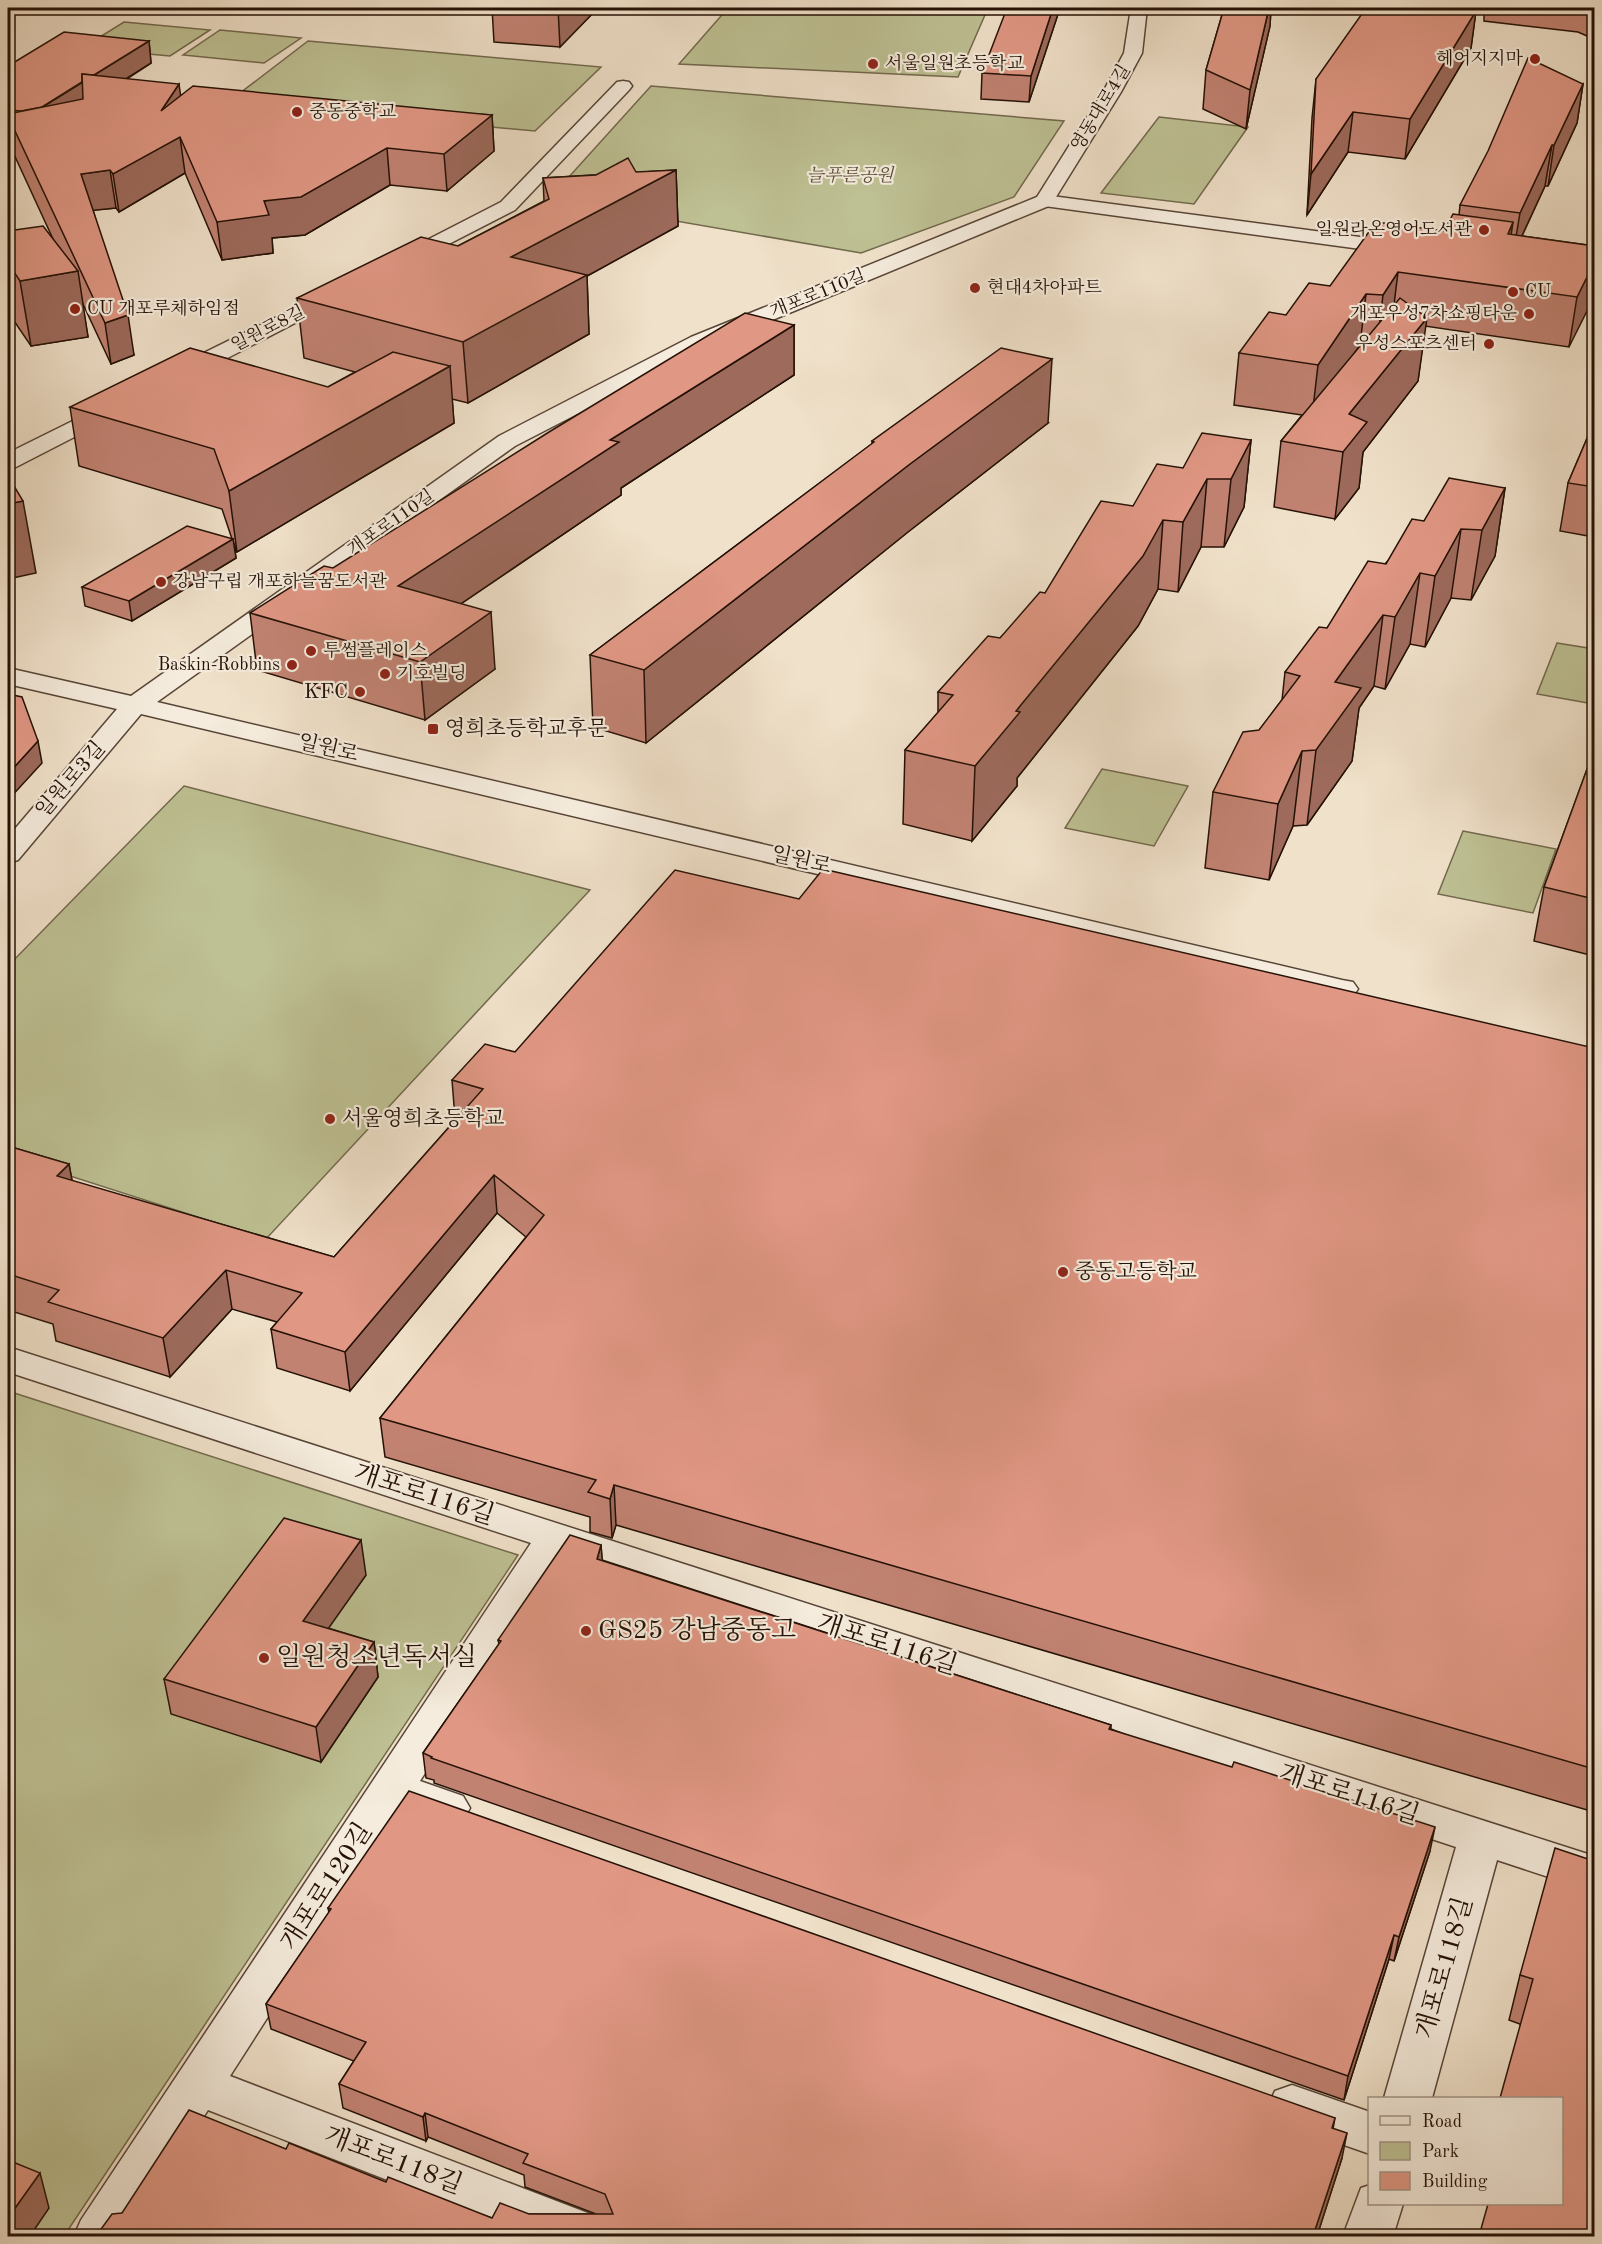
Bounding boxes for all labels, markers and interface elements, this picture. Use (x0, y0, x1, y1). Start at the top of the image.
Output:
place label: 헤어지지마 (1436, 49, 1524, 68)
marker: 헤어지지마 (1528, 52, 1542, 66)
place label: 서울일원초등학교 (885, 54, 1025, 73)
marker: 서울일원초등학교 (866, 57, 880, 71)
street label: 영동대로4길 (1067, 61, 1134, 154)
place label: 중동중학교 (309, 102, 397, 121)
marker: 중동중학교 (290, 105, 304, 119)
park label: 늘푸른공원 (807, 165, 895, 185)
place label: 일원라온영어도서관 (1316, 220, 1473, 239)
marker: 일원라온영어도서관 (1477, 223, 1491, 237)
street label: 개포로110길 (767, 266, 868, 321)
place label: 현대4차아파트 (987, 278, 1102, 297)
marker: 현대4차아파트 (968, 281, 982, 295)
place label: CU (1525, 283, 1551, 301)
marker: CU (1506, 285, 1520, 299)
place label: CU 개포루체하임점 (87, 299, 240, 318)
marker: CU 개포루체하임점 (68, 302, 82, 316)
street label: 일원로8길 (228, 302, 308, 355)
place label: 개포우성7차쇼핑타운 (1350, 304, 1518, 323)
marker: 개포우성7차쇼핑타운 (1522, 307, 1536, 321)
place label: 우성스포츠센터 (1355, 334, 1477, 353)
marker: 우성스포츠센터 (1482, 337, 1496, 351)
street label: 개포로110길 (344, 486, 437, 559)
place label: 강남구립 개포하늘꿈도서관 (173, 572, 387, 591)
marker: 강남구립 개포하늘꿈도서관 (154, 575, 168, 589)
place label: 투썸플레이스 (323, 640, 428, 660)
marker: 투썸플레이스 (304, 644, 318, 658)
place label: Baskin-Robbins (158, 656, 280, 674)
marker: Baskin-Robbins (285, 658, 299, 672)
place label: 기호빌딩 (397, 663, 467, 683)
marker: 기호빌딩 (378, 667, 392, 681)
place label: KFC (304, 682, 348, 703)
marker: KFC (353, 685, 367, 699)
place label: 영희초등학교후문 (445, 716, 607, 740)
marker: 영희초등학교후문 (426, 722, 440, 736)
street label: 일원로 (296, 730, 360, 766)
street label: 일원로3길 (31, 737, 110, 822)
street label: 일원로 (769, 842, 833, 878)
place label: 서울영희초등학교 (342, 1107, 504, 1130)
marker: 서울영희초등학교 (323, 1112, 337, 1126)
place label: 중동고등학교 (1075, 1260, 1197, 1283)
marker: 중동고등학교 (1056, 1265, 1070, 1279)
street label: 개포로116길 (351, 1458, 498, 1530)
street label: 개포로116길 (814, 1608, 961, 1680)
place label: GS25 강남중동고 (598, 1616, 796, 1644)
marker: GS25 강남중동고 (579, 1624, 593, 1638)
place label: 일원청소년독서실 (276, 1643, 477, 1671)
marker: 일원청소년독서실 (257, 1651, 271, 1665)
street label: 개포로116길 (1276, 1758, 1423, 1830)
street label: 개포로120길 (275, 1818, 378, 1955)
street label: 개포로118길 (1410, 1894, 1478, 2042)
legend (1368, 2097, 1563, 2205)
text: Road (1422, 2113, 1462, 2131)
street label: 개포로118길 (320, 2121, 466, 2199)
text: Park (1422, 2143, 1459, 2161)
text: Building (1422, 2173, 1488, 2191)

